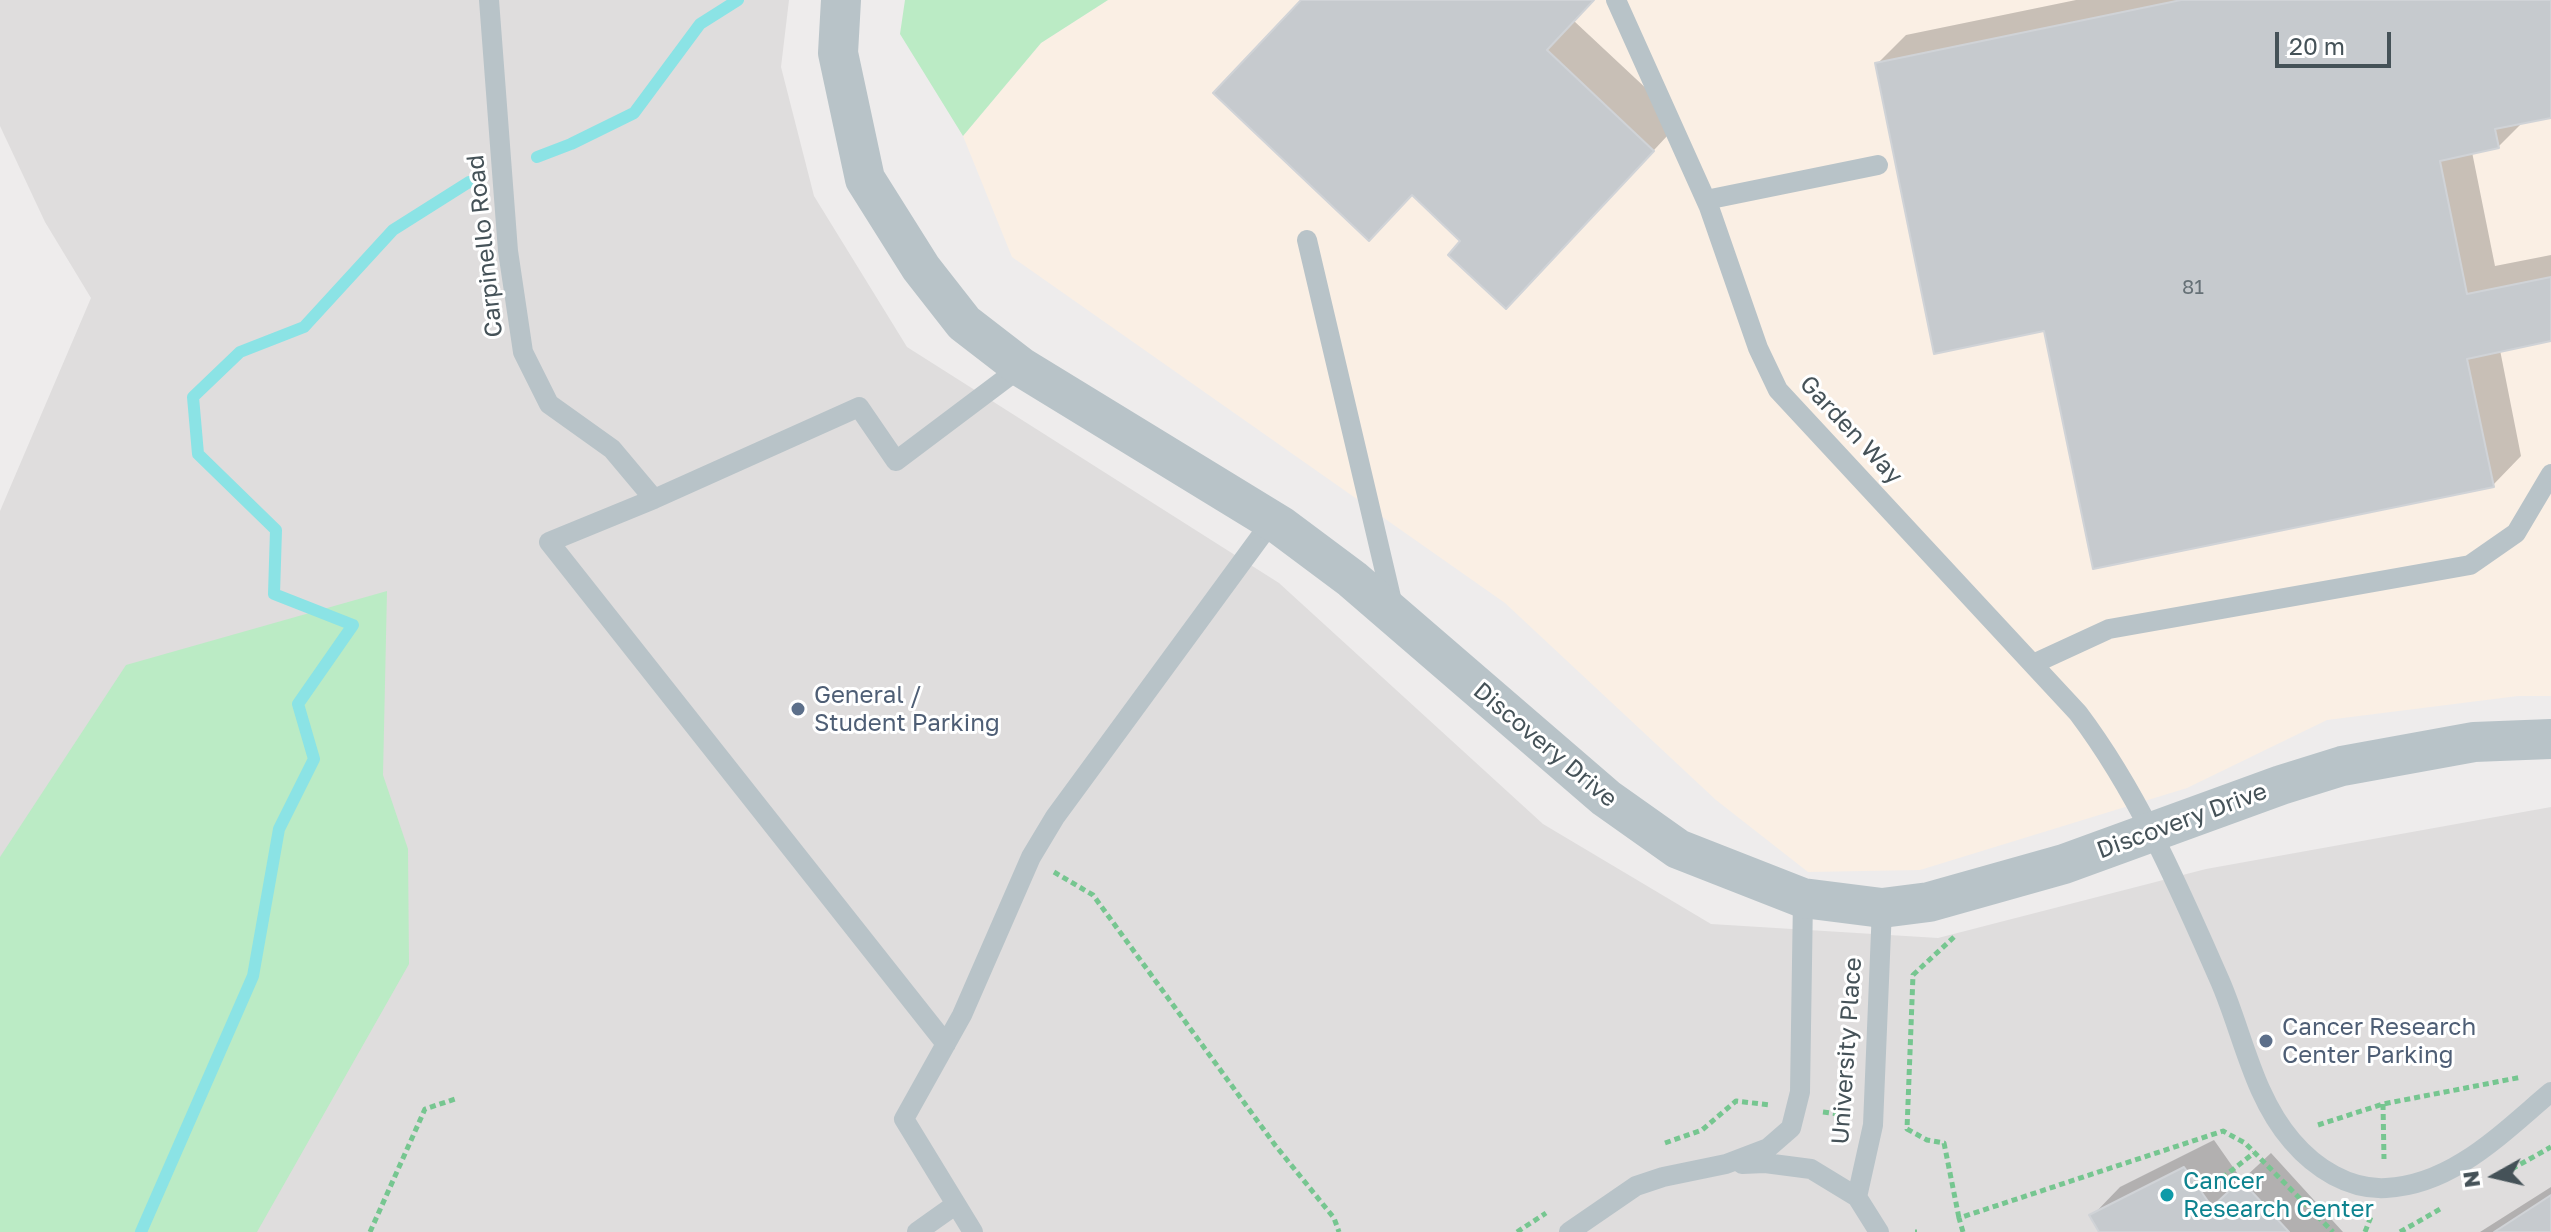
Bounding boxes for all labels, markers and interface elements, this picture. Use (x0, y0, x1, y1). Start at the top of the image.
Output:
scale bar (2279, 16, 2395, 66)
text: 20 m (2289, 31, 2345, 60)
street label: Carpinello Road (461, 153, 509, 339)
house number: 81 (2182, 276, 2204, 300)
street label: Garden Way (1794, 370, 1908, 490)
street label: Discovery Drive (1467, 676, 1623, 814)
place label: General / Student Parking (814, 681, 1000, 737)
marker: General / Student Parking (789, 700, 807, 718)
street label: Discovery Drive (2093, 777, 2271, 865)
street label: University Place (1826, 956, 1868, 1146)
place label: Cancer Research Center Parking (2282, 1013, 2476, 1069)
marker: Cancer Research Center Parking (2257, 1032, 2275, 1050)
north arrow (2455, 1136, 2535, 1216)
place label: Cancer Research Center (2183, 1167, 2374, 1223)
text: N (2456, 1169, 2485, 1190)
marker: Cancer Research Center (2158, 1186, 2176, 1204)

